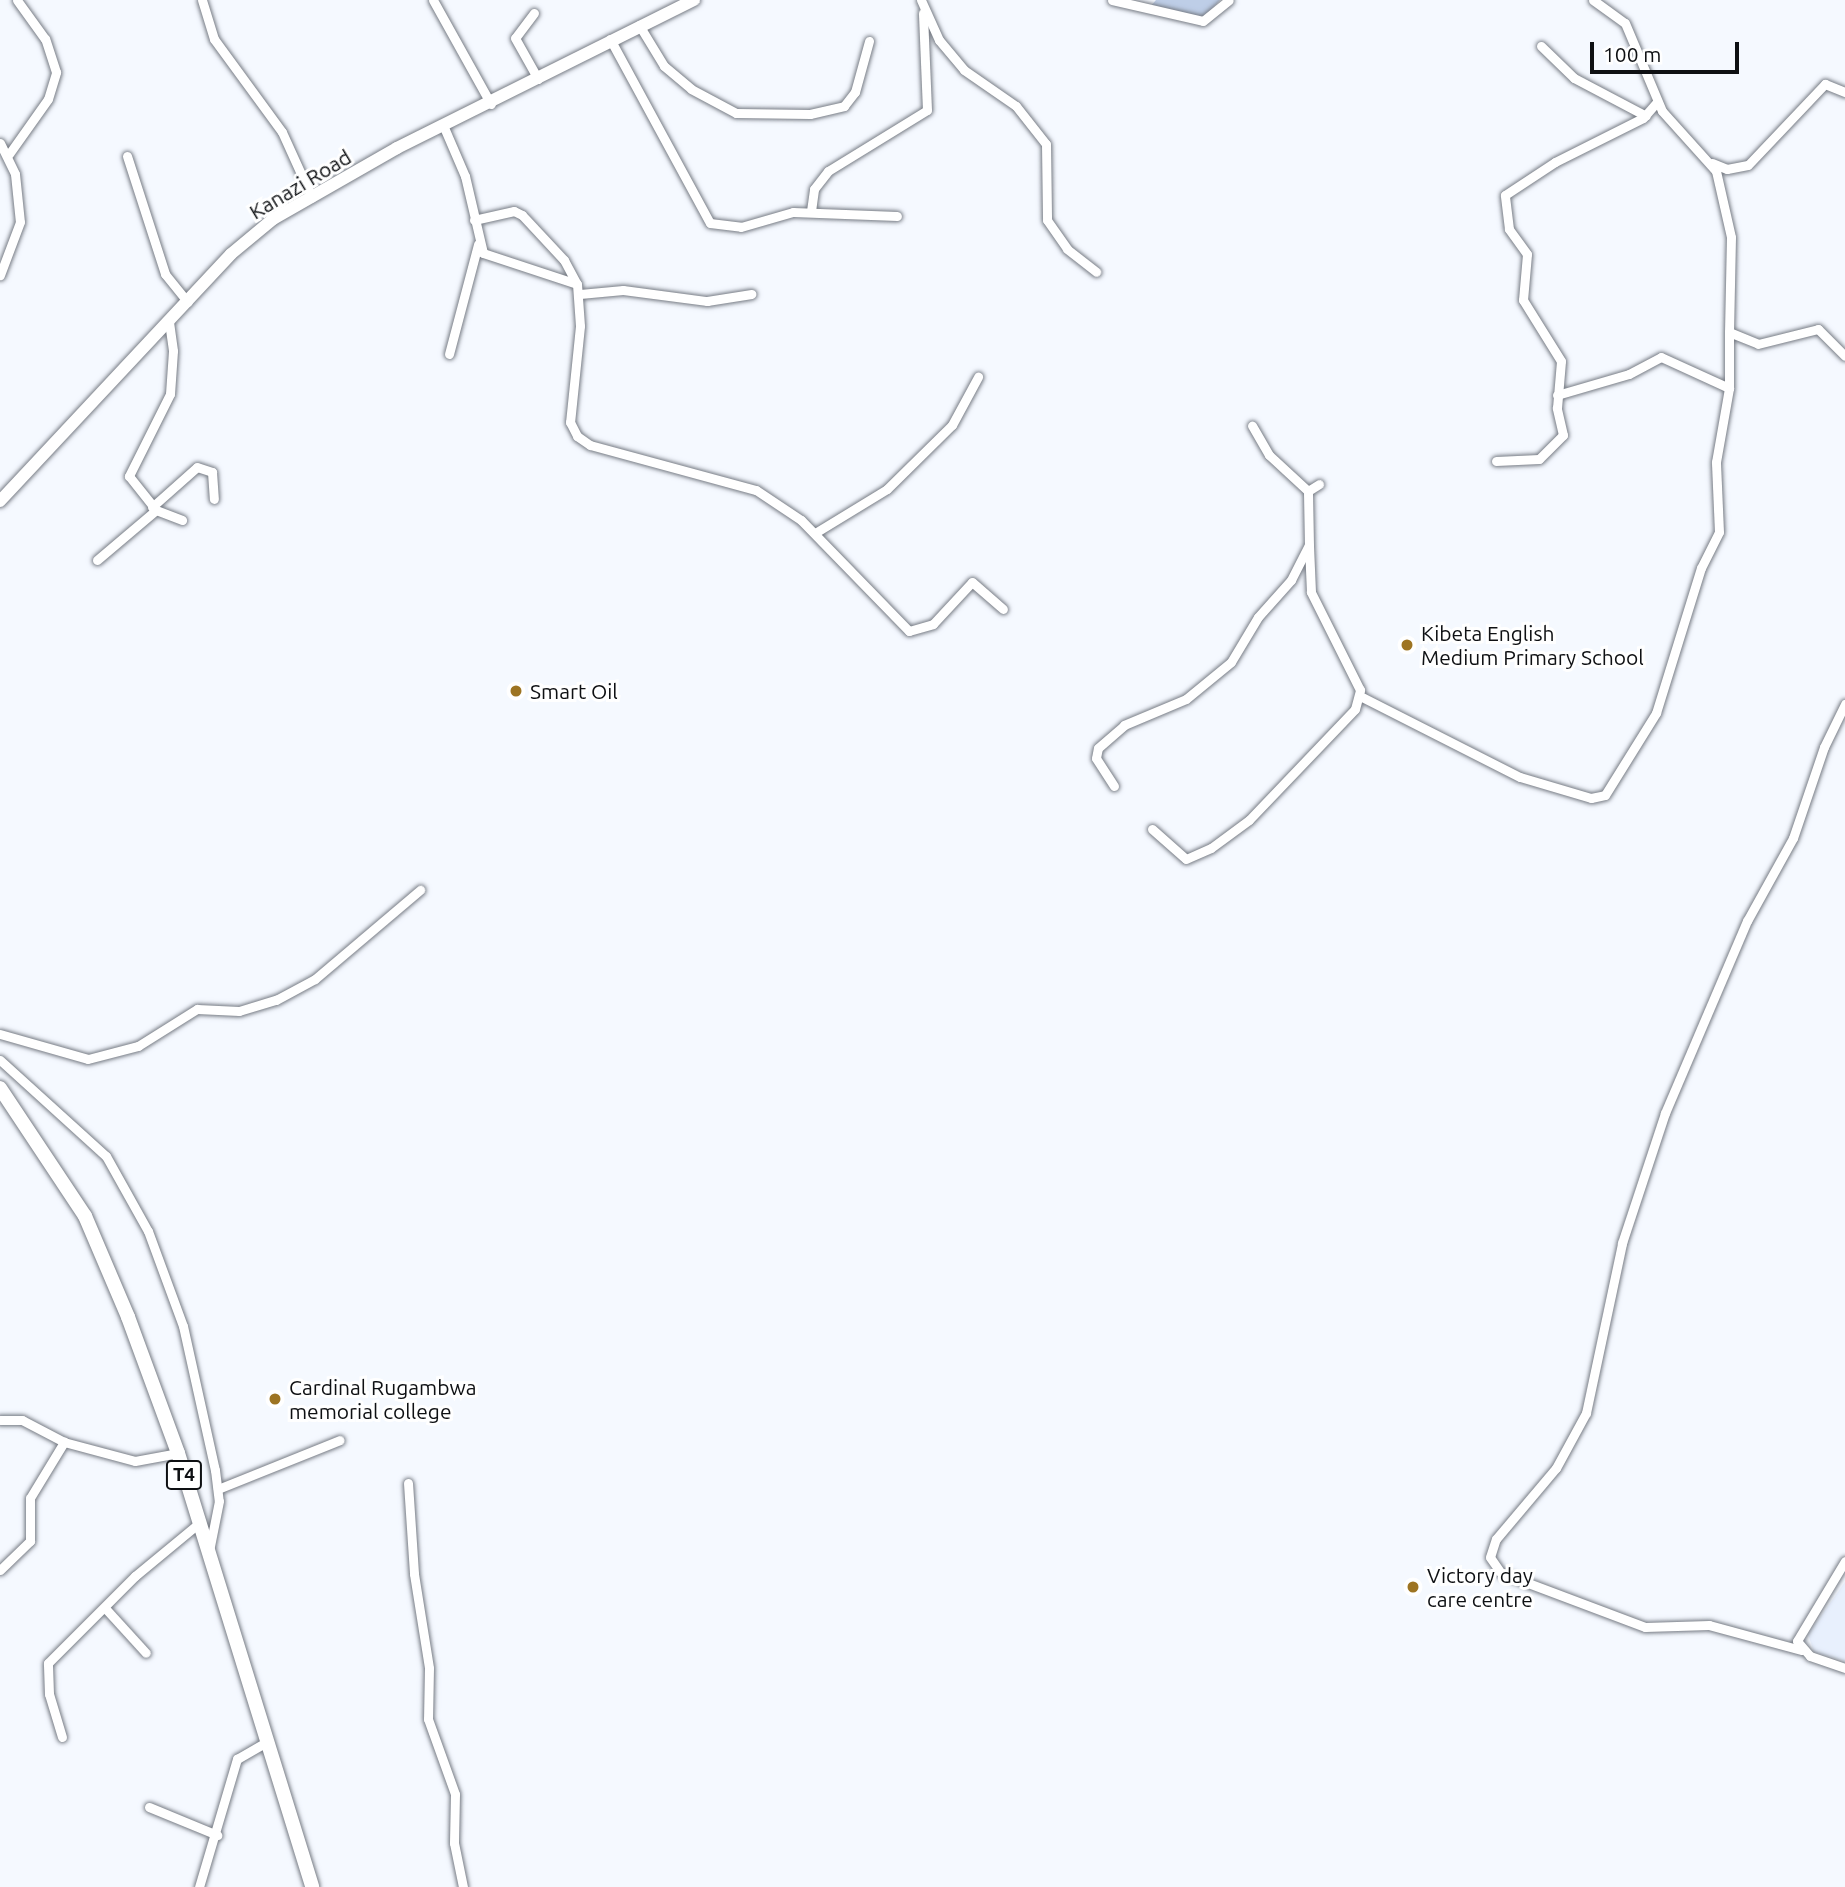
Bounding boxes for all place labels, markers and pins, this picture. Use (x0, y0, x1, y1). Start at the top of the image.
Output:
place label: Kibeta English Medium Primary School (1421, 620, 1644, 670)
marker: Kibeta English Medium Primary School (1399, 637, 1415, 653)
place label: Smart Oil (530, 678, 618, 704)
marker: Smart Oil (508, 683, 524, 699)
place label: Cardinal Rugambwa memorial college (289, 1374, 477, 1424)
marker: Cardinal Rugambwa memorial college (267, 1391, 283, 1407)
place label: Victory day care centre (1427, 1562, 1533, 1612)
marker: Victory day care centre (1405, 1579, 1421, 1595)

